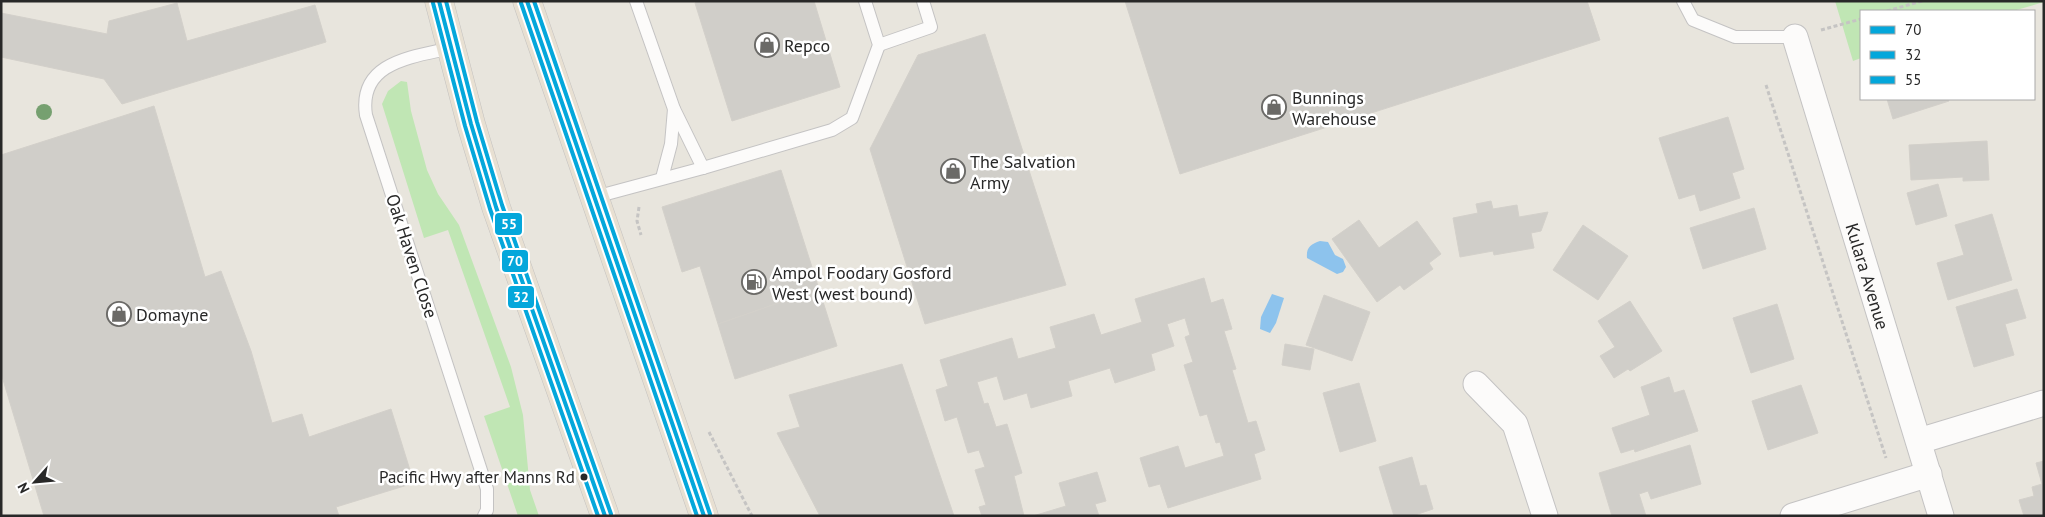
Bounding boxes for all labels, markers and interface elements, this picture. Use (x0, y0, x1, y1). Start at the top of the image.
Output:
legend (1860, 10, 2035, 100)
text: 70 (1905, 20, 1921, 39)
shop icon: Repco (754, 32, 780, 58)
place label: Repco (784, 34, 830, 57)
text: 32 (1905, 45, 1921, 64)
text: 55 (1905, 70, 1921, 89)
place label: Bunnings Warehouse (1292, 86, 1376, 130)
shop icon: Bunnings Warehouse (1261, 94, 1287, 120)
place label: The Salvation Army (970, 150, 1076, 194)
shop icon: The Salvation Army (940, 158, 966, 184)
street label: Oak Haven Close (381, 191, 443, 321)
line badge: 55 (494, 212, 523, 236)
text: 55 (501, 215, 517, 233)
street label: Kulara Avenue (1841, 220, 1895, 332)
line badge: 70 (501, 249, 529, 273)
text: 70 (507, 252, 523, 270)
place label: Ampol Foodary Gosford West (west bound) (772, 261, 952, 305)
fuel station icon: Ampol Foodary Gosford West (west bound) (741, 269, 767, 295)
line badge: 32 (507, 285, 535, 309)
text: 32 (513, 288, 529, 306)
shop icon: Domayne (106, 301, 132, 327)
place label: Domayne (136, 303, 208, 326)
north arrow (10, 457, 60, 507)
place label: Pacific Hwy after Manns Rd (379, 466, 575, 488)
marker: Pacific Hwy after Manns Rd (579, 472, 589, 482)
text: N (13, 480, 34, 496)

